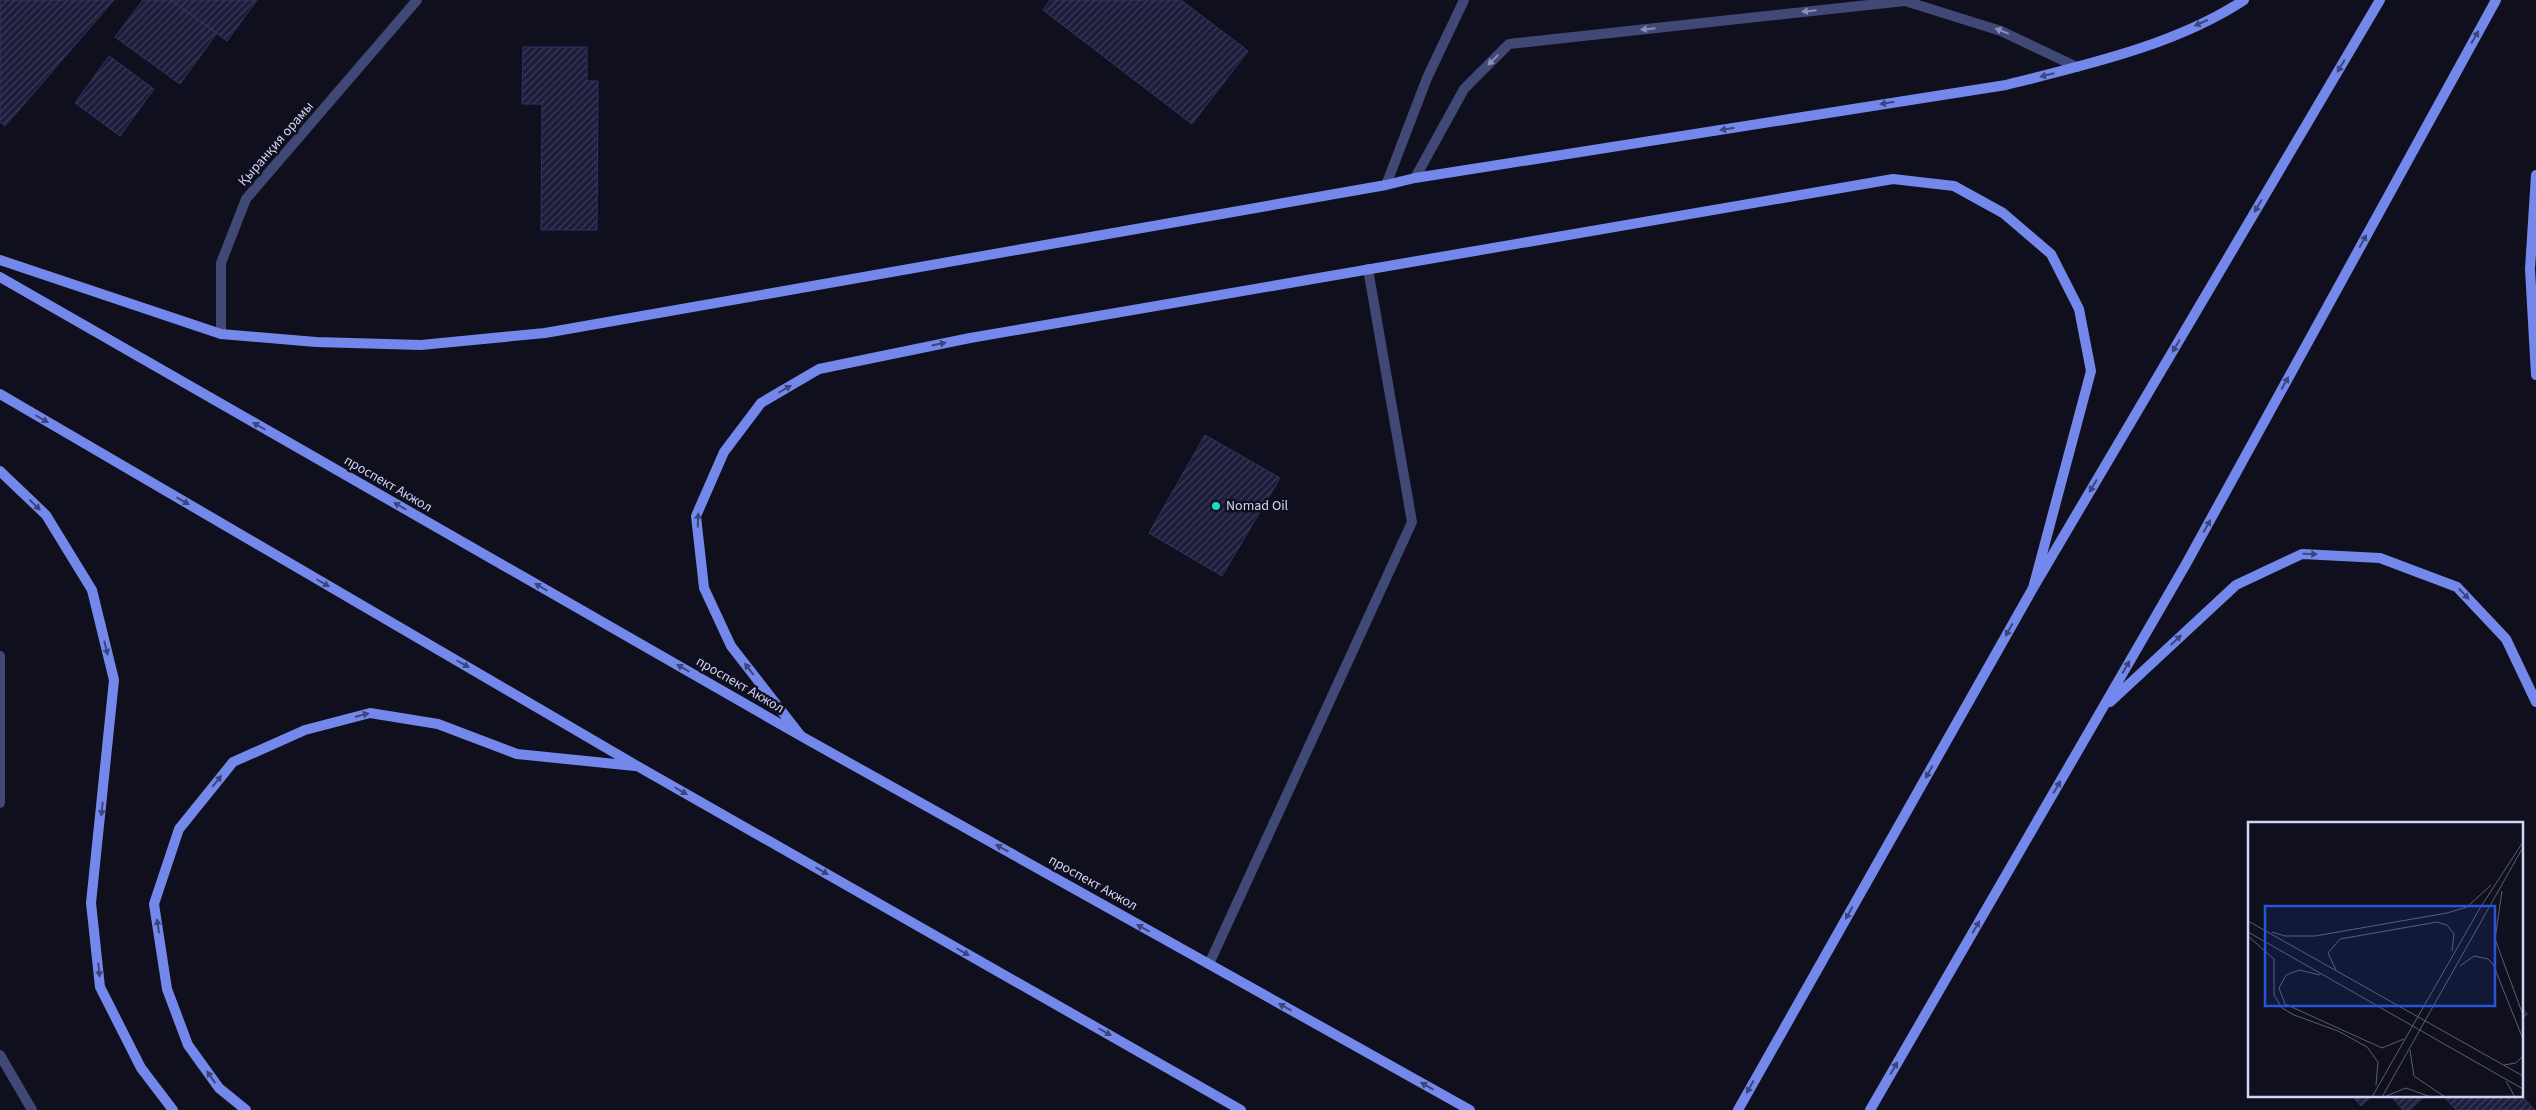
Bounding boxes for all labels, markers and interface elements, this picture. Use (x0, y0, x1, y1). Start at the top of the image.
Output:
one-way arrow (1801, 7, 1817, 15)
one-way arrow (2194, 19, 2208, 27)
one-way arrow (1640, 25, 1656, 33)
one-way arrow (1995, 27, 2009, 35)
one-way arrow (2471, 29, 2479, 44)
one-way arrow (1487, 54, 1499, 66)
one-way arrow (2336, 59, 2345, 72)
one-way arrow (2040, 71, 2055, 79)
street label: Қыранқия орамы (233, 97, 319, 191)
one-way arrow (1879, 100, 1895, 108)
one-way arrow (1718, 125, 1734, 133)
one-way arrow (2254, 199, 2263, 212)
one-way arrow (2359, 234, 2367, 248)
one-way arrow (2171, 339, 2180, 352)
one-way arrow (932, 340, 948, 348)
one-way arrow (2281, 376, 2289, 391)
one-way arrow (778, 385, 791, 394)
one-way arrow (35, 415, 50, 423)
one-way arrow (253, 421, 266, 430)
street label: проспект Акжол (340, 451, 436, 517)
one-way arrow (2089, 479, 2098, 492)
one-way arrow (176, 496, 189, 505)
place label: Nomad Oil (1226, 496, 1289, 516)
one-way arrow (29, 499, 41, 511)
marker: Nomad Oil (1210, 500, 1222, 512)
one-way arrow (394, 502, 407, 511)
one-way arrow (694, 512, 702, 528)
one-way arrow (2203, 519, 2211, 533)
one-way arrow (2302, 551, 2318, 559)
one-way arrow (316, 578, 329, 587)
one-way arrow (535, 583, 548, 592)
one-way arrow (2458, 587, 2470, 599)
one-way arrow (2005, 623, 2013, 638)
one-way arrow (2170, 634, 2182, 646)
one-way arrow (102, 640, 110, 655)
street label: проспект Акжол (692, 652, 788, 718)
one-way arrow (457, 660, 470, 669)
one-way arrow (2122, 661, 2131, 674)
one-way arrow (744, 663, 755, 676)
one-way arrow (675, 664, 690, 672)
one-way arrow (354, 711, 369, 719)
one-way arrow (1925, 764, 1933, 779)
one-way arrow (212, 775, 223, 788)
one-way arrow (2053, 780, 2062, 793)
one-way arrow (674, 787, 688, 795)
one-way arrow (98, 801, 106, 817)
inset map (2248, 822, 2524, 1098)
one-way arrow (994, 844, 1009, 852)
street label: проспект Акжол (1045, 850, 1141, 916)
one-way arrow (816, 867, 829, 876)
one-way arrow (1845, 906, 1853, 921)
one-way arrow (153, 918, 161, 934)
one-way arrow (1971, 921, 1980, 934)
one-way arrow (1137, 923, 1150, 932)
one-way arrow (956, 948, 971, 956)
one-way arrow (95, 963, 103, 979)
one-way arrow (1278, 1003, 1293, 1011)
one-way arrow (1098, 1028, 1111, 1037)
one-way arrow (1890, 1061, 1899, 1074)
one-way arrow (206, 1070, 216, 1084)
one-way arrow (1746, 1081, 1755, 1094)
one-way arrow (1420, 1082, 1434, 1090)

